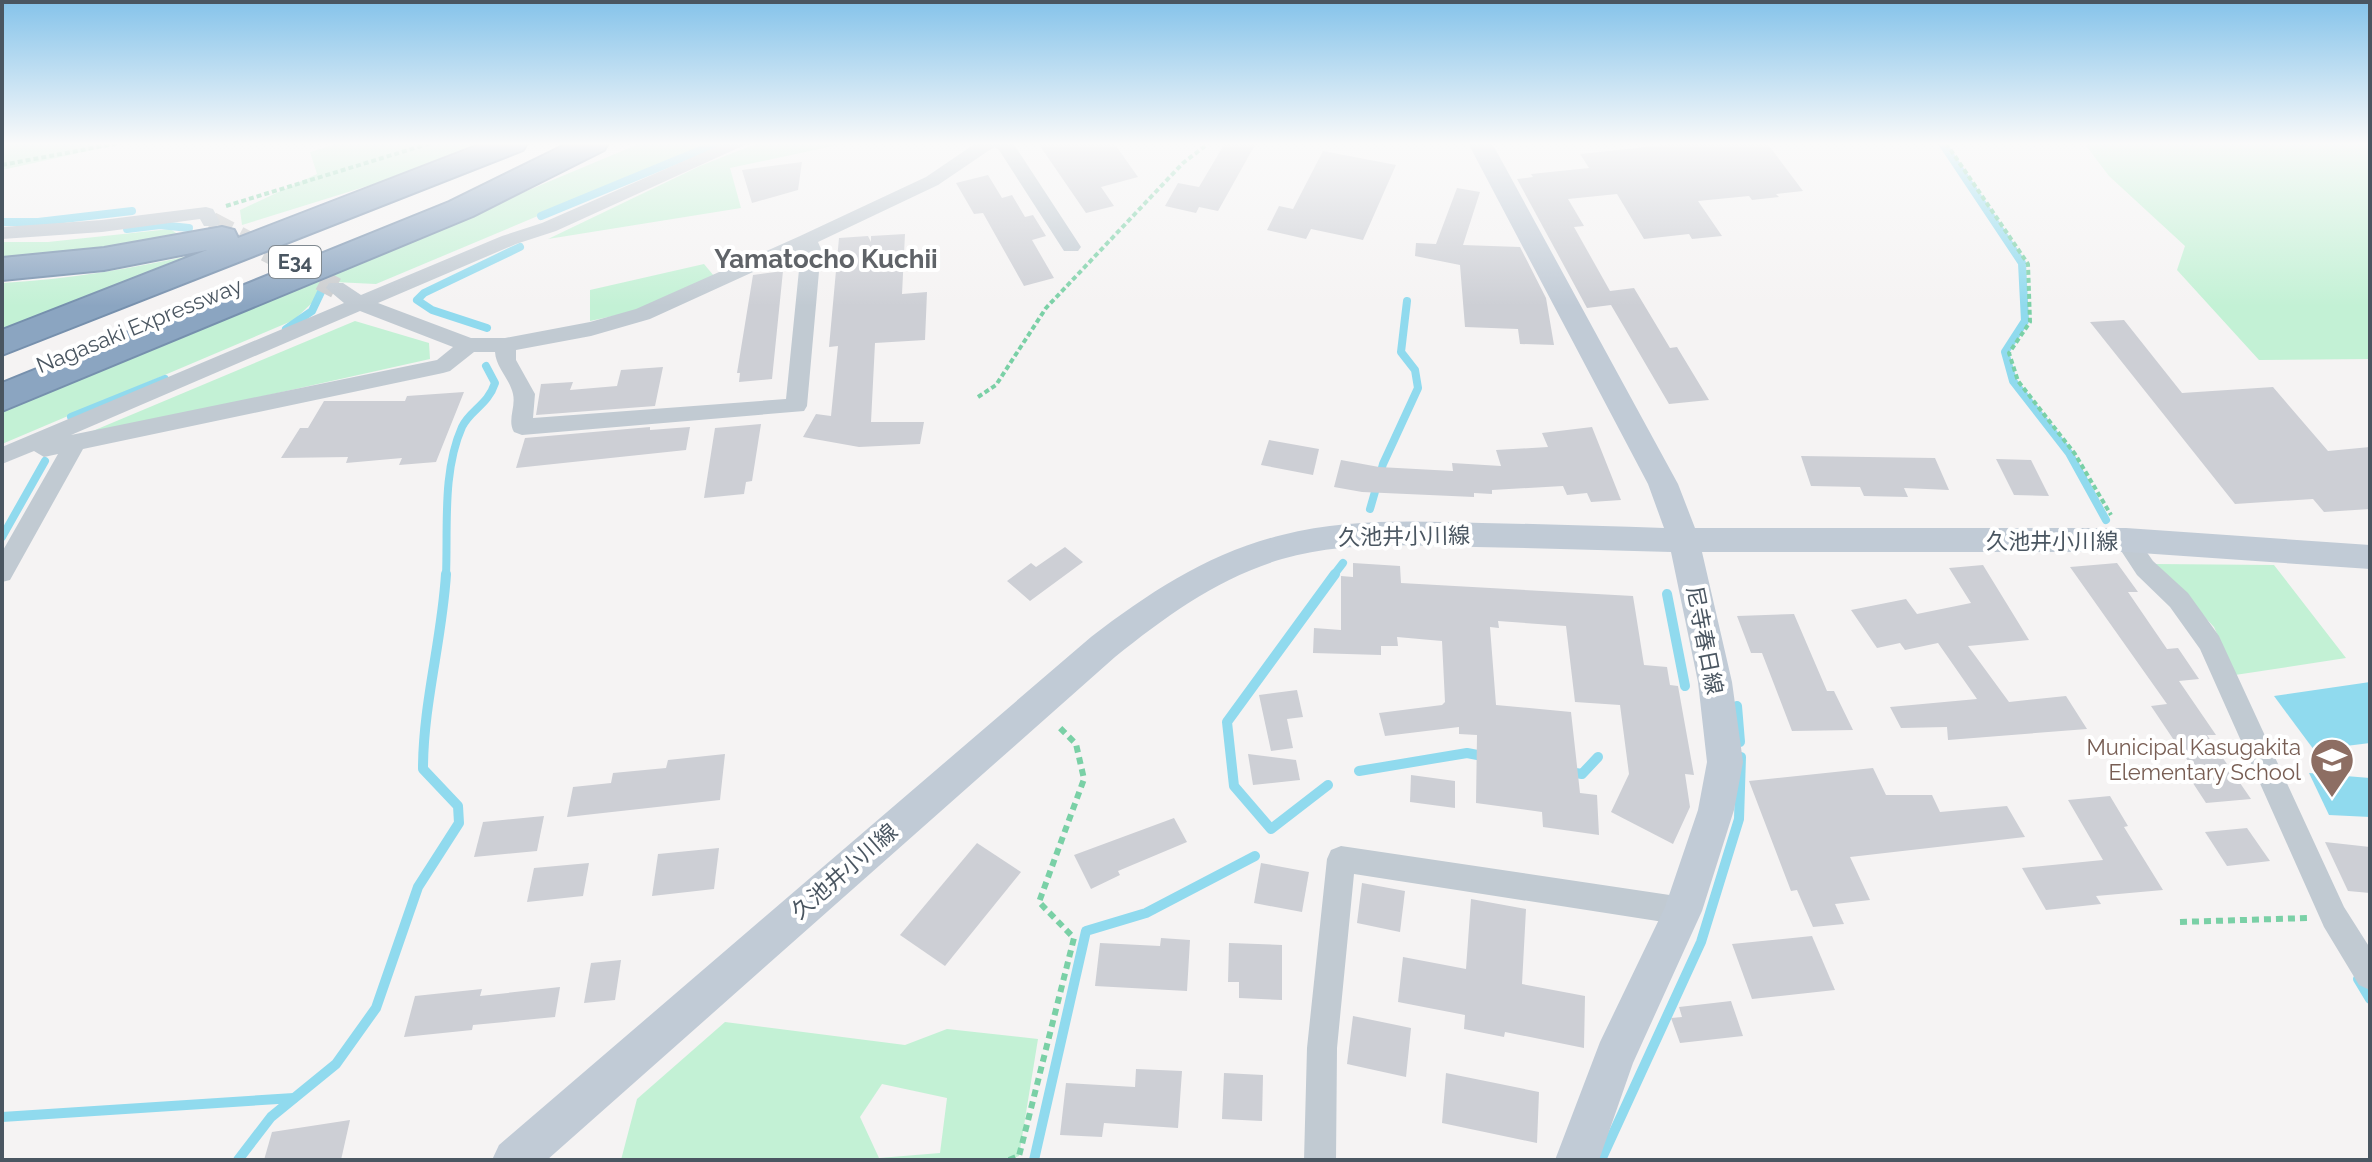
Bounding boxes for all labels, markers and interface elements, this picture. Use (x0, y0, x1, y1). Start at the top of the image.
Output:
district label: Yamatocho Kuchii (714, 244, 938, 274)
road number: E34 (269, 246, 321, 278)
street label: Nagasaki Expressway (32, 272, 246, 378)
street label: 久池井小川線 (1338, 522, 1470, 550)
street label: 久池井小川線 (1986, 528, 2118, 554)
street label: 尼寺春日線 (1682, 584, 1728, 696)
place label: Municipal Kasugakita Elementary School (2086, 734, 2301, 785)
school or university icon: Municipal Kasugakita Elementary School (2308, 736, 2356, 799)
street label: 久池井小川線 (786, 818, 902, 924)

